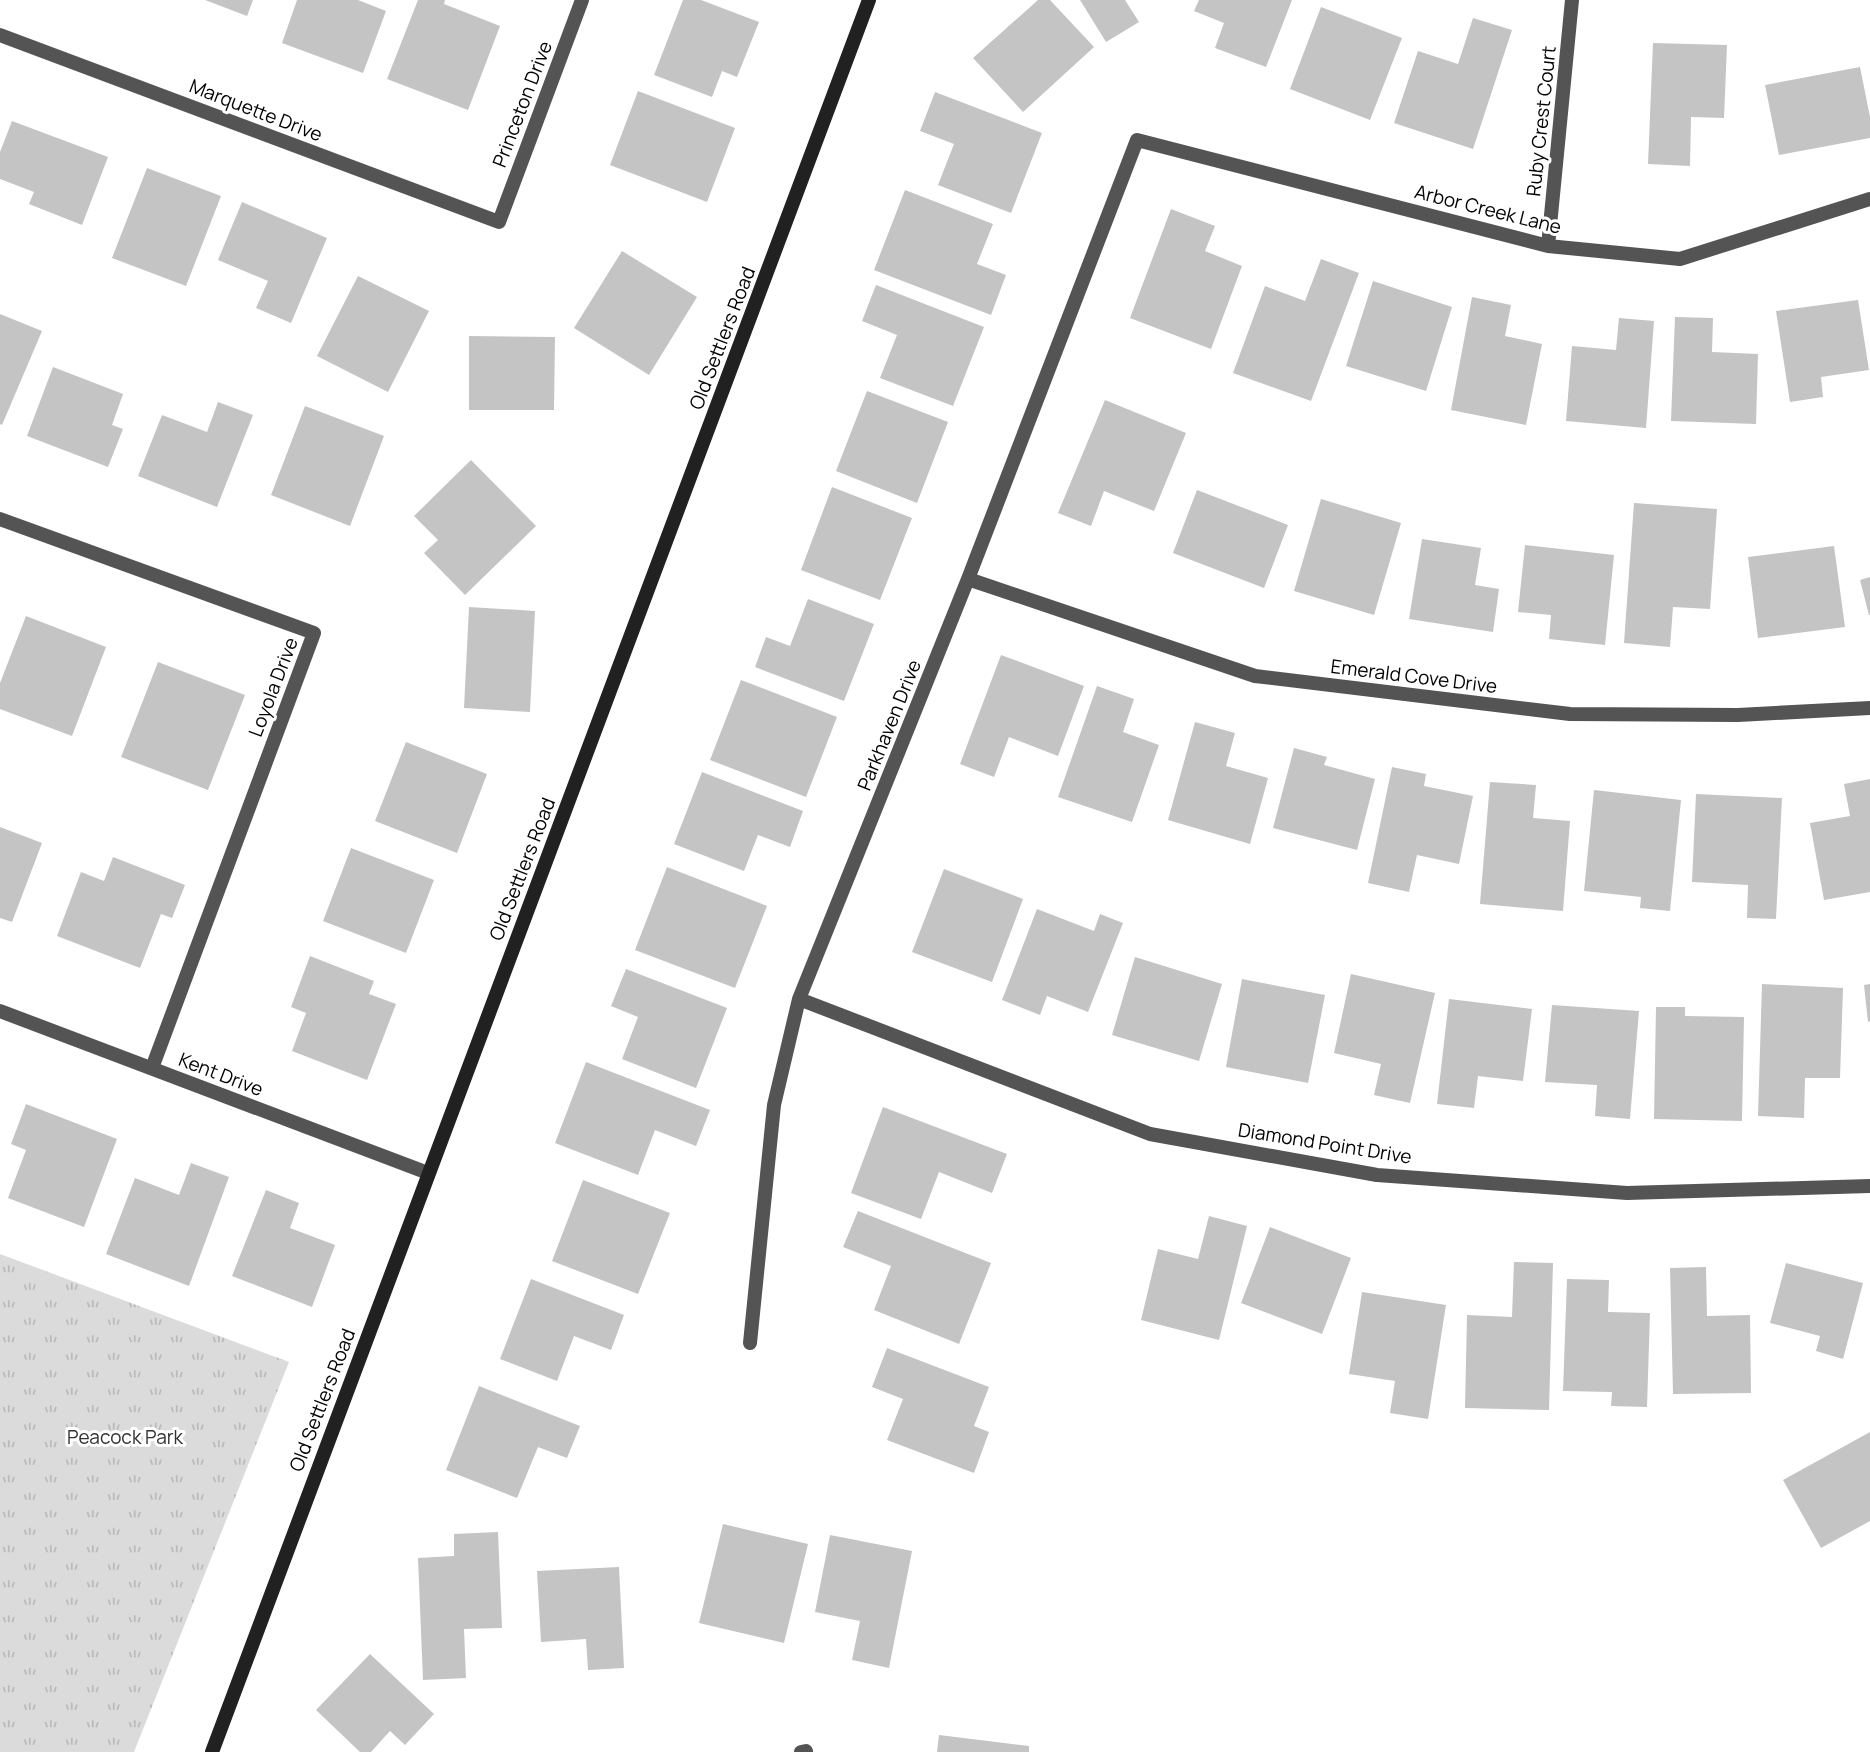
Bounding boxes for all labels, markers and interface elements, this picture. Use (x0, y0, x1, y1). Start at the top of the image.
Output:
street label: Princeton Drive (486, 37, 558, 171)
street label: Ruby Crest Court (1520, 44, 1562, 198)
street label: Marquette Drive (186, 73, 326, 147)
street label: Arbor Creek Lane (1412, 178, 1564, 240)
street label: Old Settlers Road (683, 263, 761, 413)
street label: Loyola Drive (242, 633, 304, 741)
street label: Emerald Cove Drive (1329, 653, 1499, 699)
street label: Parkhaven Drive (851, 656, 927, 794)
street label: Old Settlers Road (483, 794, 561, 944)
street label: Kent Drive (175, 1046, 267, 1102)
street label: Diamond Point Drive (1236, 1116, 1414, 1170)
street label: Old Settlers Road (283, 1325, 361, 1475)
park label: Peacock Park (67, 1424, 184, 1450)

